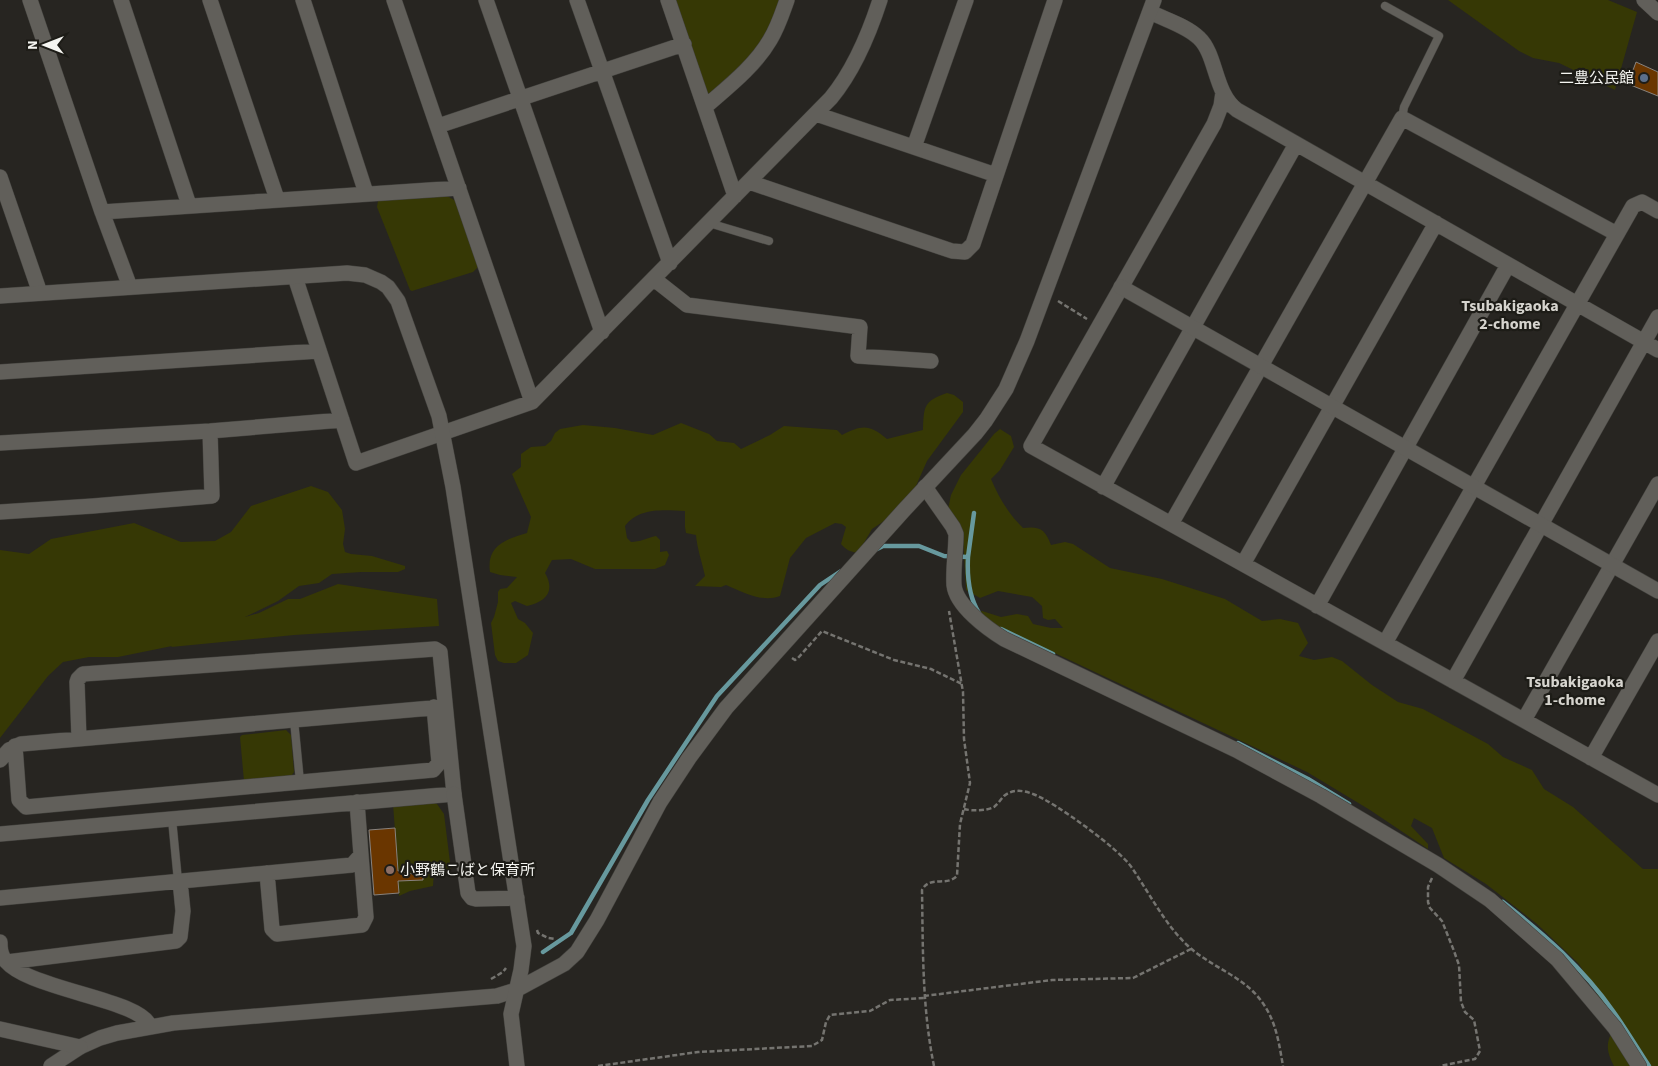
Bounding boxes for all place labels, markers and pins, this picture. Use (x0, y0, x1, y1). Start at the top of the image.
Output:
place label: 二豊公民館 (1559, 68, 1634, 89)
marker: 二豊公民館 (1638, 72, 1650, 84)
place label: 小野鶴こばと保育所 (400, 860, 535, 881)
marker: 小野鶴こばと保育所 (384, 864, 396, 876)

